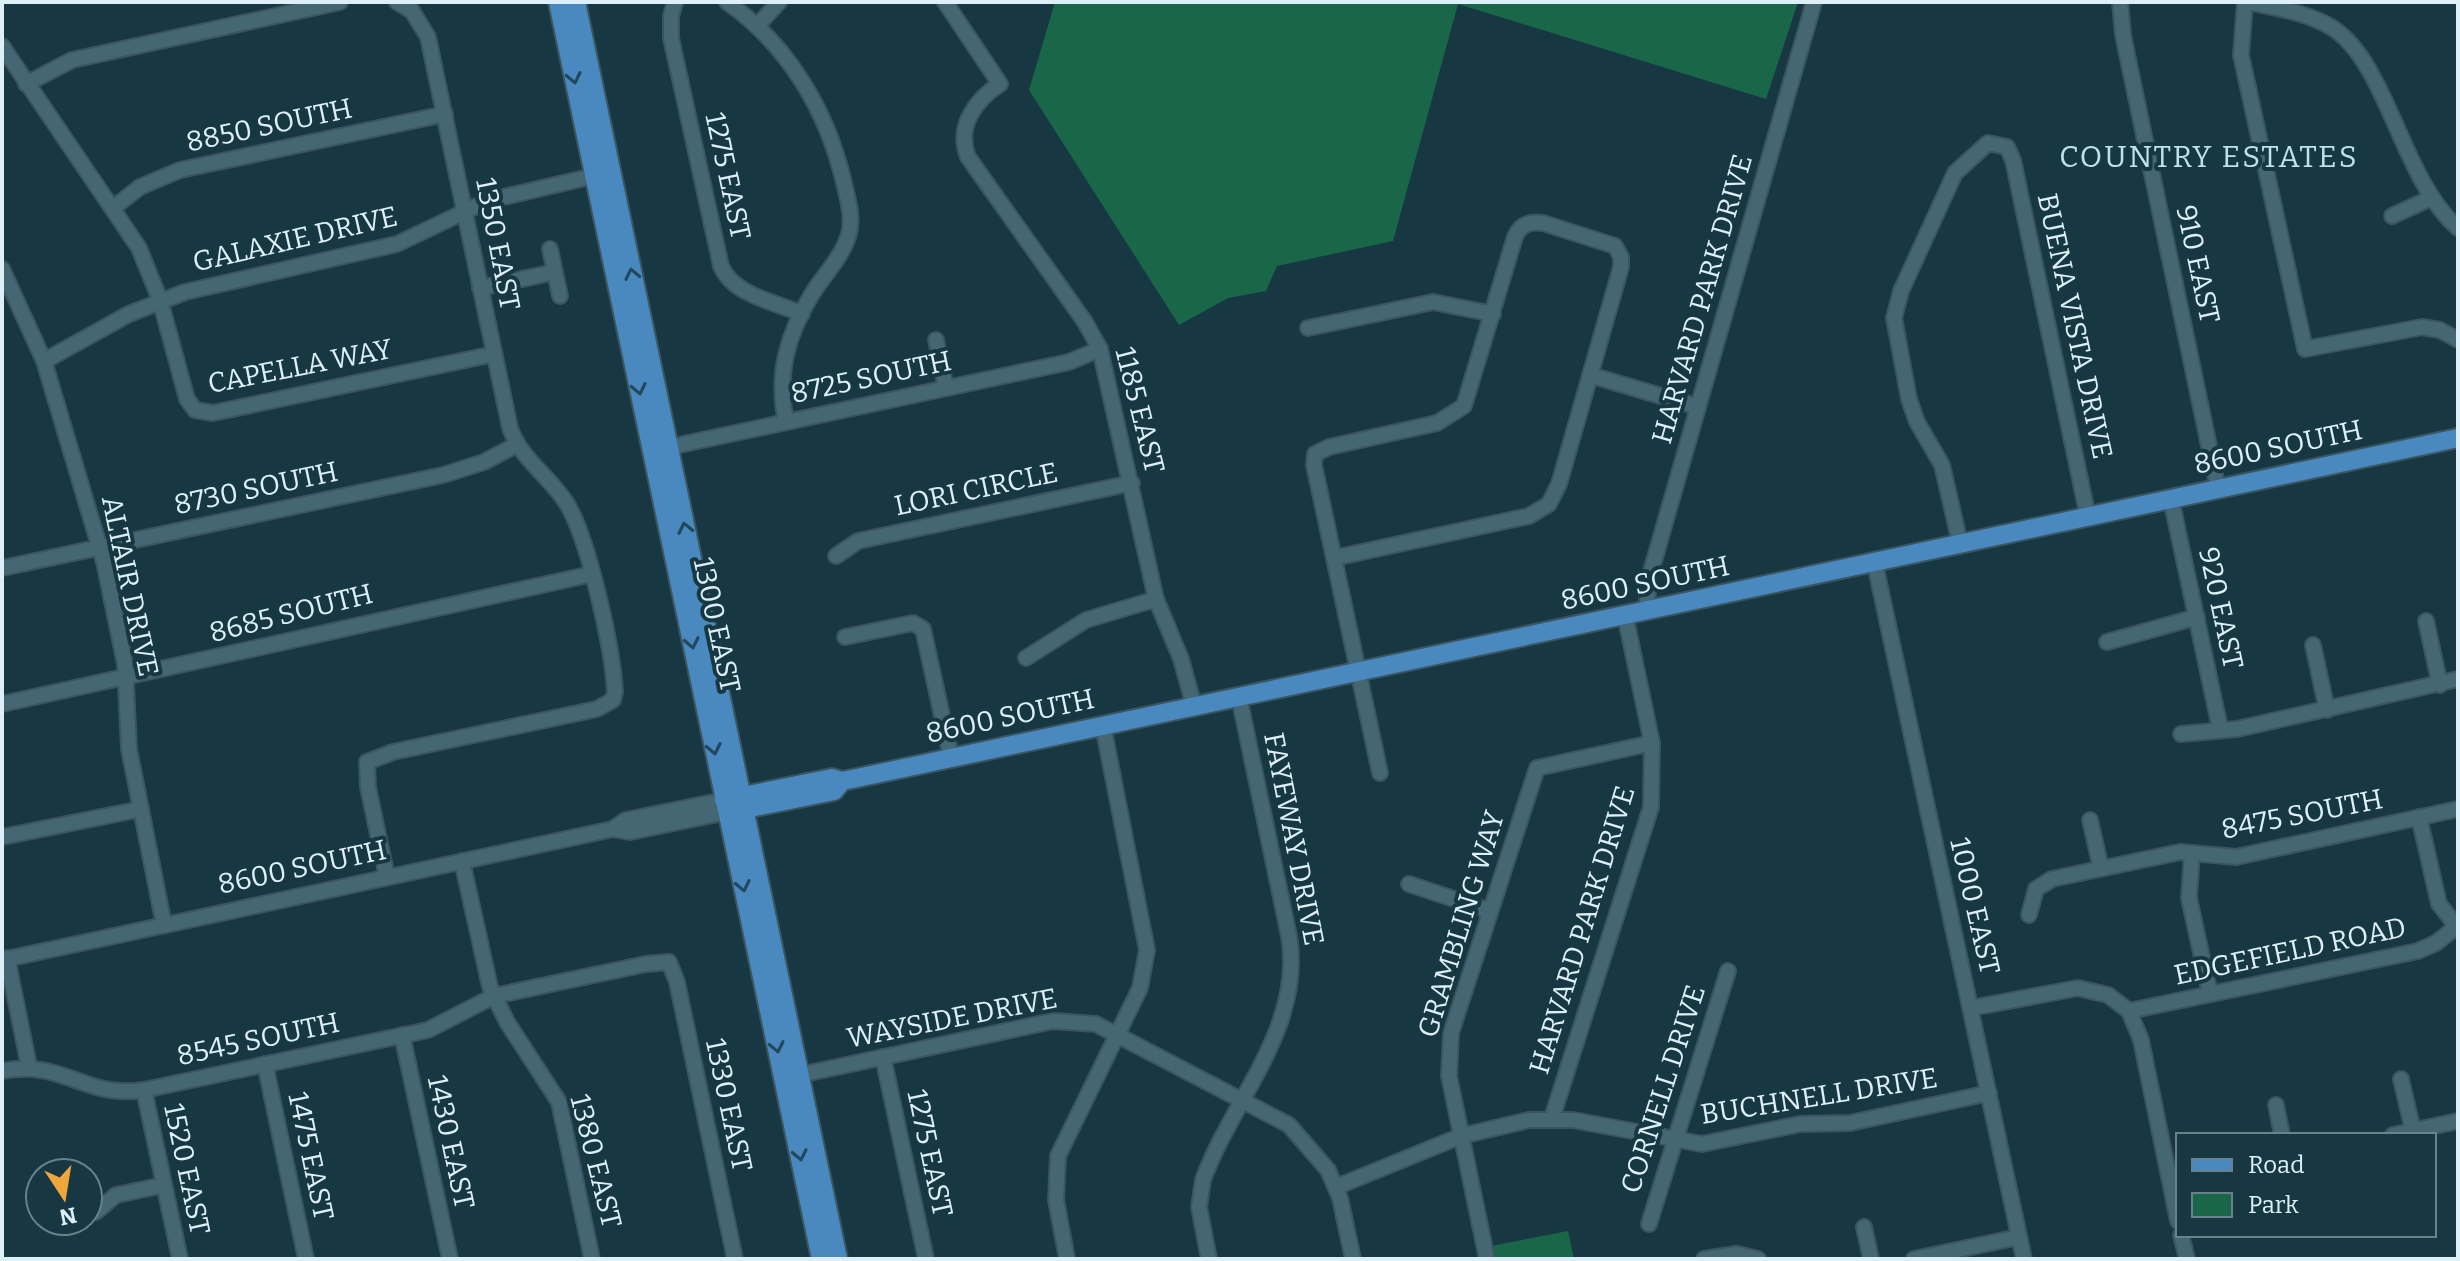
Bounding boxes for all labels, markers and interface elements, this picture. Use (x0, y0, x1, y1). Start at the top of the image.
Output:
one-way arrow (565, 71, 582, 85)
street label: 8850 SOUTH (183, 91, 355, 159)
street label: 1275 EAST (698, 110, 758, 242)
district label: COUNTRY ESTATES (2059, 139, 2359, 175)
street label: HARVARD PARK DRIVE (1645, 151, 1759, 447)
street label: 1350 EAST (469, 175, 527, 313)
street label: BUENA VISTA DRIVE (2031, 190, 2119, 462)
street label: GALAXIE DRIVE (189, 199, 401, 279)
street label: 910 EAST (2169, 202, 2227, 326)
one-way arrow (624, 268, 641, 281)
street label: CAPELLA WAY (205, 332, 395, 400)
street label: 8725 SOUTH (788, 344, 954, 410)
street label: 1185 EAST (1108, 344, 1172, 476)
one-way arrow (630, 381, 647, 395)
street label: 8600 SOUTH (2191, 413, 2365, 481)
street label: 8730 SOUTH (171, 455, 341, 521)
street label: LORI CIRCLE (891, 456, 1061, 522)
street label: ALTAIR DRIVE (95, 493, 165, 679)
one-way arrow (677, 522, 694, 535)
street label: 920 EAST (2192, 544, 2250, 672)
street label: 8600 SOUTH (1558, 549, 1732, 617)
street label: 1300 EAST (687, 554, 747, 696)
street label: 8685 SOUTH (206, 577, 376, 649)
one-way arrow (683, 636, 700, 650)
street label: 8600 SOUTH (923, 682, 1097, 750)
street label: FAYEWAY DRIVE (1257, 730, 1331, 948)
one-way arrow (704, 742, 721, 756)
street label: HARVARD PARK DRIVE (1522, 782, 1642, 1078)
street label: 8475 SOUTH (2219, 782, 2385, 846)
street label: GRAMBLING WAY (1411, 807, 1511, 1041)
street label: 8600 SOUTH (215, 833, 389, 901)
street label: 1000 EAST (1943, 835, 2007, 977)
one-way arrow (734, 879, 751, 892)
street label: EDGEFIELD ROAD (2171, 910, 2409, 992)
street label: WAYSIDE DRIVE (844, 981, 1060, 1055)
street label: CORNELL DRIVE (1614, 981, 1712, 1197)
street label: 8545 SOUTH (174, 1006, 342, 1072)
street label: 1330 EAST (699, 1036, 759, 1174)
one-way arrow (768, 1039, 785, 1053)
street label: BUCHNELL DRIVE (1698, 1061, 1940, 1131)
street label: 1430 EAST (421, 1072, 481, 1212)
street label: 1275 EAST (900, 1087, 960, 1219)
street label: 1475 EAST (281, 1089, 341, 1223)
street label: 1380 EAST (564, 1091, 628, 1231)
street label: 1520 EAST (157, 1101, 217, 1237)
legend (2176, 1133, 2436, 1237)
one-way arrow (790, 1148, 807, 1162)
text: Road (2248, 1151, 2304, 1179)
north arrow (24, 1157, 104, 1237)
text: Park (2248, 1191, 2299, 1219)
text: N (57, 1201, 79, 1231)

